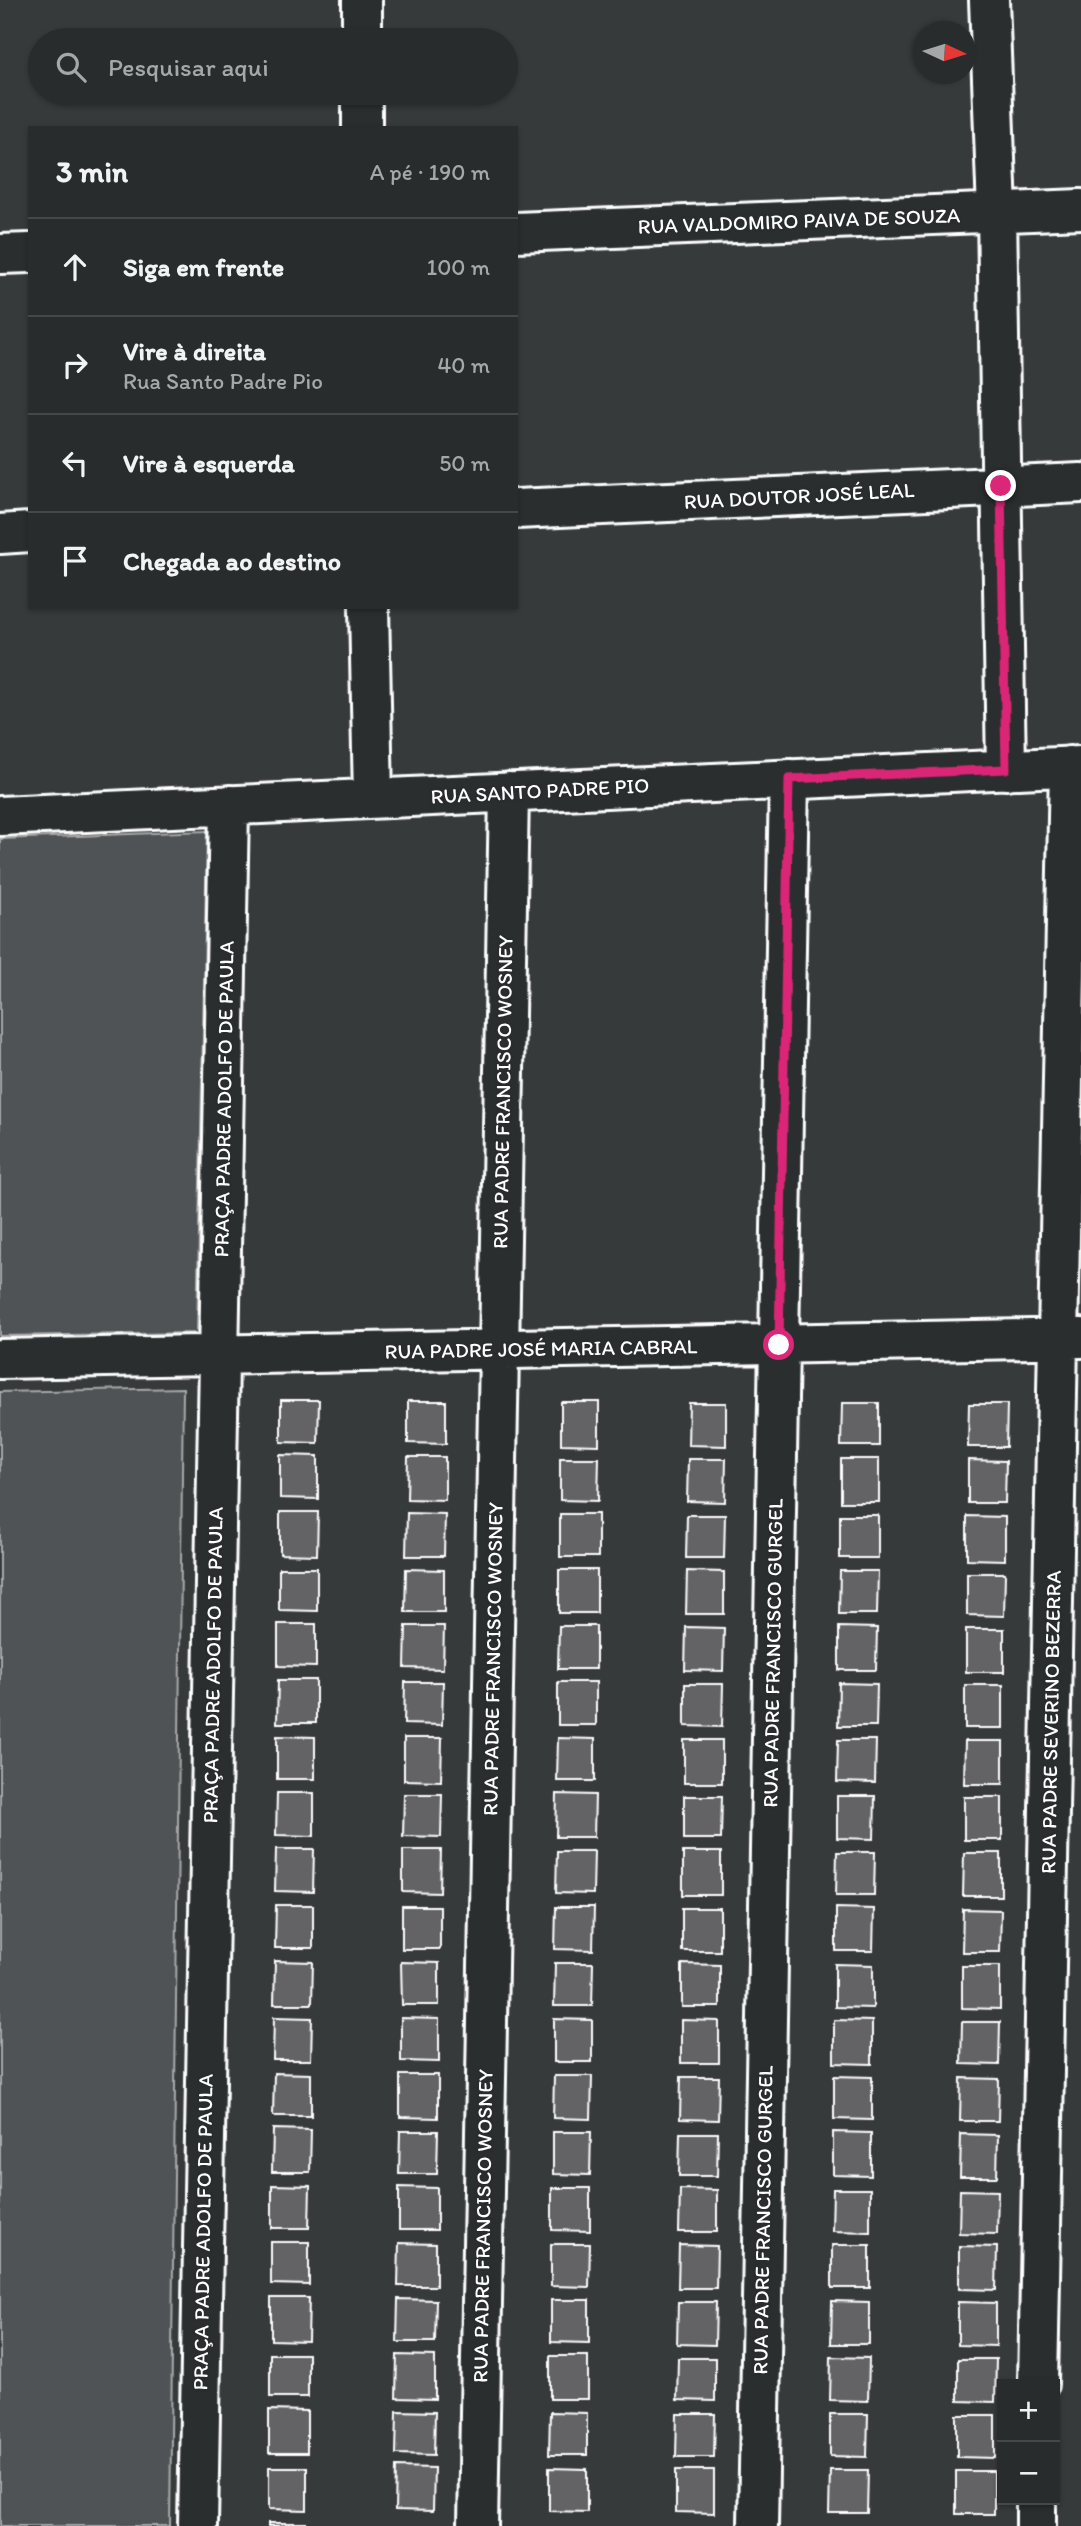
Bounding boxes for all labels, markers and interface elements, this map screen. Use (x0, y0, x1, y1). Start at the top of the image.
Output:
north arrow (913, 21, 976, 84)
search box (28, 28, 518, 105)
icon: search (52, 48, 90, 86)
text: Pesquisar aqui (108, 51, 269, 83)
text: 3 min (56, 153, 128, 190)
text: A pé · 190 m (370, 158, 490, 186)
street label: RUA VALDOMIRO PAIVA DE SOUZA (637, 202, 961, 239)
icon: ahead (56, 248, 94, 286)
text: Siga em frente (123, 251, 284, 283)
text: 100 m (426, 253, 490, 281)
text: Vire à direita (123, 335, 266, 367)
icon: right (56, 346, 94, 384)
text: 40 m (437, 351, 490, 379)
text: Rua Santo Padre Pio (123, 367, 323, 395)
icon: left (56, 444, 94, 482)
text: Vire à esquerda (123, 447, 295, 479)
text: 50 m (439, 449, 490, 477)
route end (985, 470, 1016, 501)
street label: RUA DOUTOR JOSÉ LEAL (683, 477, 915, 514)
icon: arrive (56, 542, 94, 580)
text: Chegada ao destino (123, 545, 341, 577)
street label: RUA SANTO PADRE PIO (430, 772, 650, 809)
street label: RUA PADRE FRANCISCO WOSNEY (487, 935, 518, 1249)
street label: PRAÇA PADRE ADOLFO DE PAULA (208, 940, 239, 1257)
route start (763, 1329, 794, 1360)
street label: RUA PADRE JOSÉ MARIA CABRAL (385, 1333, 698, 1364)
street label: RUA PADRE FRANCISCO GURGEL (757, 1498, 788, 1808)
street label: RUA PADRE FRANCISCO WOSNEY (477, 1502, 508, 1816)
street label: PRAÇA PADRE ADOLFO DE PAULA (197, 1506, 228, 1823)
street label: RUA PADRE SEVERINO BEZERRA (1035, 1569, 1066, 1874)
street label: RUA PADRE FRANCISCO GURGEL (747, 2065, 778, 2375)
street label: RUA PADRE FRANCISCO WOSNEY (467, 2069, 498, 2383)
street label: PRAÇA PADRE ADOLFO DE PAULA (187, 2073, 218, 2390)
map controls (997, 2379, 1060, 2505)
button: + (997, 2379, 1060, 2442)
button: − (997, 2442, 1060, 2505)

